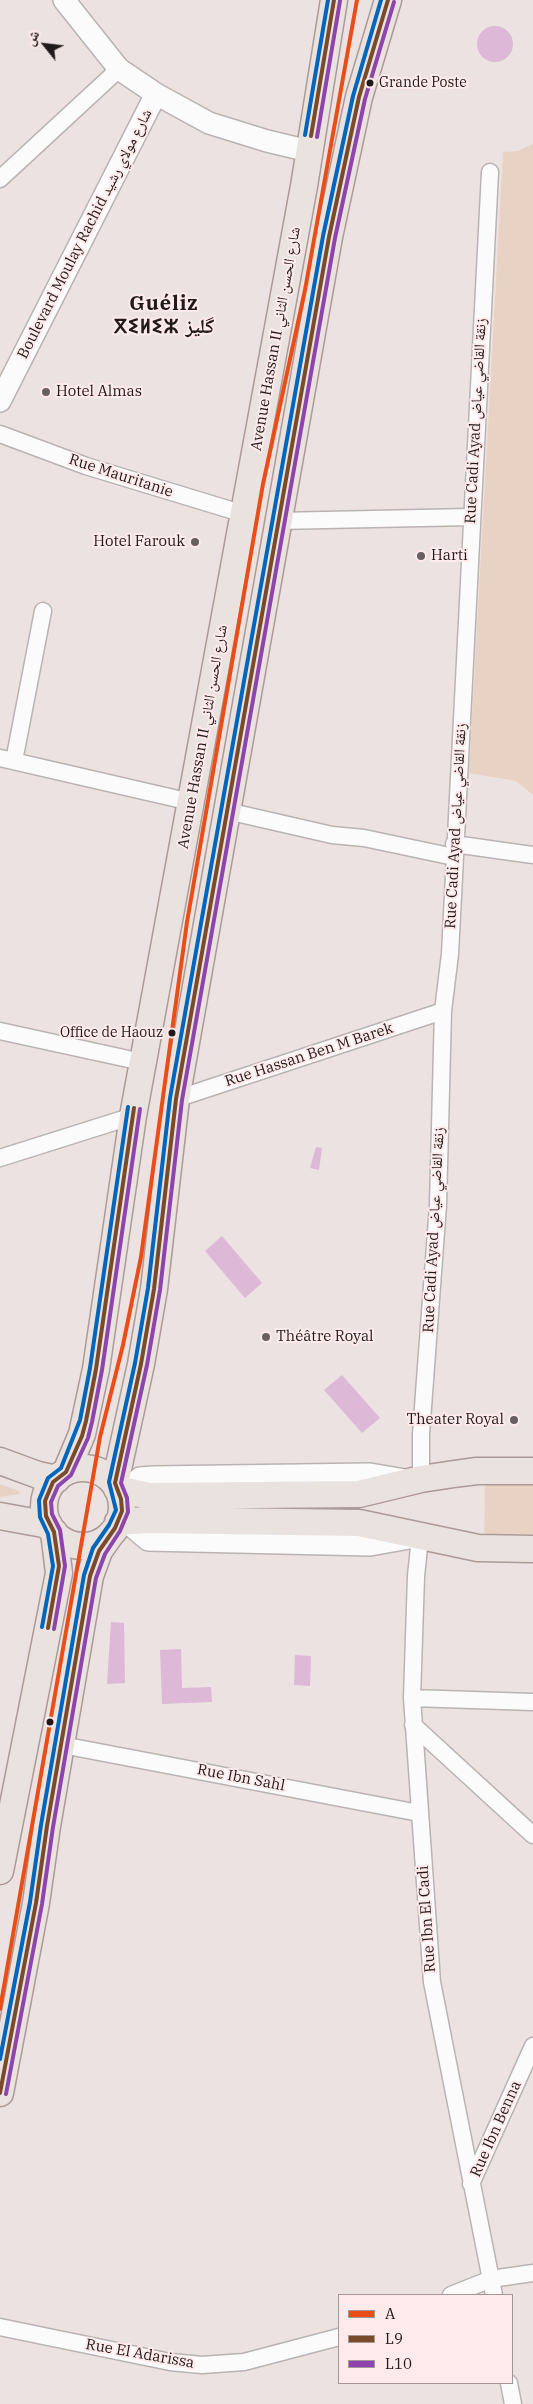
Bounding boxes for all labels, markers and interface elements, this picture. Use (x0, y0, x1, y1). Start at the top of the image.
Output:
north arrow (20, 20, 70, 70)
text: ش (20, 27, 43, 49)
place label: Grande Poste (379, 75, 467, 91)
marker: Grande Poste (365, 78, 375, 88)
street label: Boulevard Moulay Rachid شارع مولاي رشيد (14, 106, 156, 362)
street label: Avenue Hassan II شارع الحسن الثاني (247, 226, 305, 452)
district label: Guéliz ⴳⵉⵍⵉⵣ گليز (117, 292, 211, 339)
street label: Rue Cadi Ayad زنقة القاضي عياض (462, 318, 490, 524)
place label: Hotel Almas (56, 383, 142, 401)
marker: Hotel Almas (40, 386, 52, 398)
street label: Rue Mauritanie (67, 451, 175, 501)
place label: Hotel Farouk (93, 533, 185, 551)
marker: Hotel Farouk (189, 536, 201, 548)
place label: Harti (431, 547, 468, 565)
marker: Harti (415, 550, 427, 562)
street label: Avenue Hassan II شارع الحسن الثاني (174, 624, 232, 850)
street label: Rue Cadi Ayad زنقة القاضي عياض (442, 723, 470, 929)
street label: Rue Hassan Ben M Barek (223, 1019, 395, 1091)
place label: Office de Haouz (60, 1025, 163, 1041)
marker: Office de Haouz (167, 1028, 177, 1038)
street label: Rue Cadi Ayad زنقة القاضي عياض (420, 1127, 448, 1333)
place label: Théâtre Royal (276, 1328, 374, 1346)
marker: Théâtre Royal (260, 1331, 272, 1343)
place label: Theater Royal (406, 1411, 504, 1429)
marker: Theater Royal (508, 1414, 520, 1426)
unlabelled marker (45, 1717, 55, 1727)
street label: Rue Ibn Sahl (196, 1761, 286, 1795)
street label: Rue Ibn El Cadi (414, 1865, 440, 1973)
street label: Rue Ibn Benna (467, 2078, 525, 2180)
legend (338, 2294, 513, 2384)
text: A (385, 2304, 395, 2323)
text: L9 (385, 2329, 403, 2348)
street label: Rue El Adarissa (84, 2336, 196, 2372)
text: L10 (385, 2354, 412, 2373)

